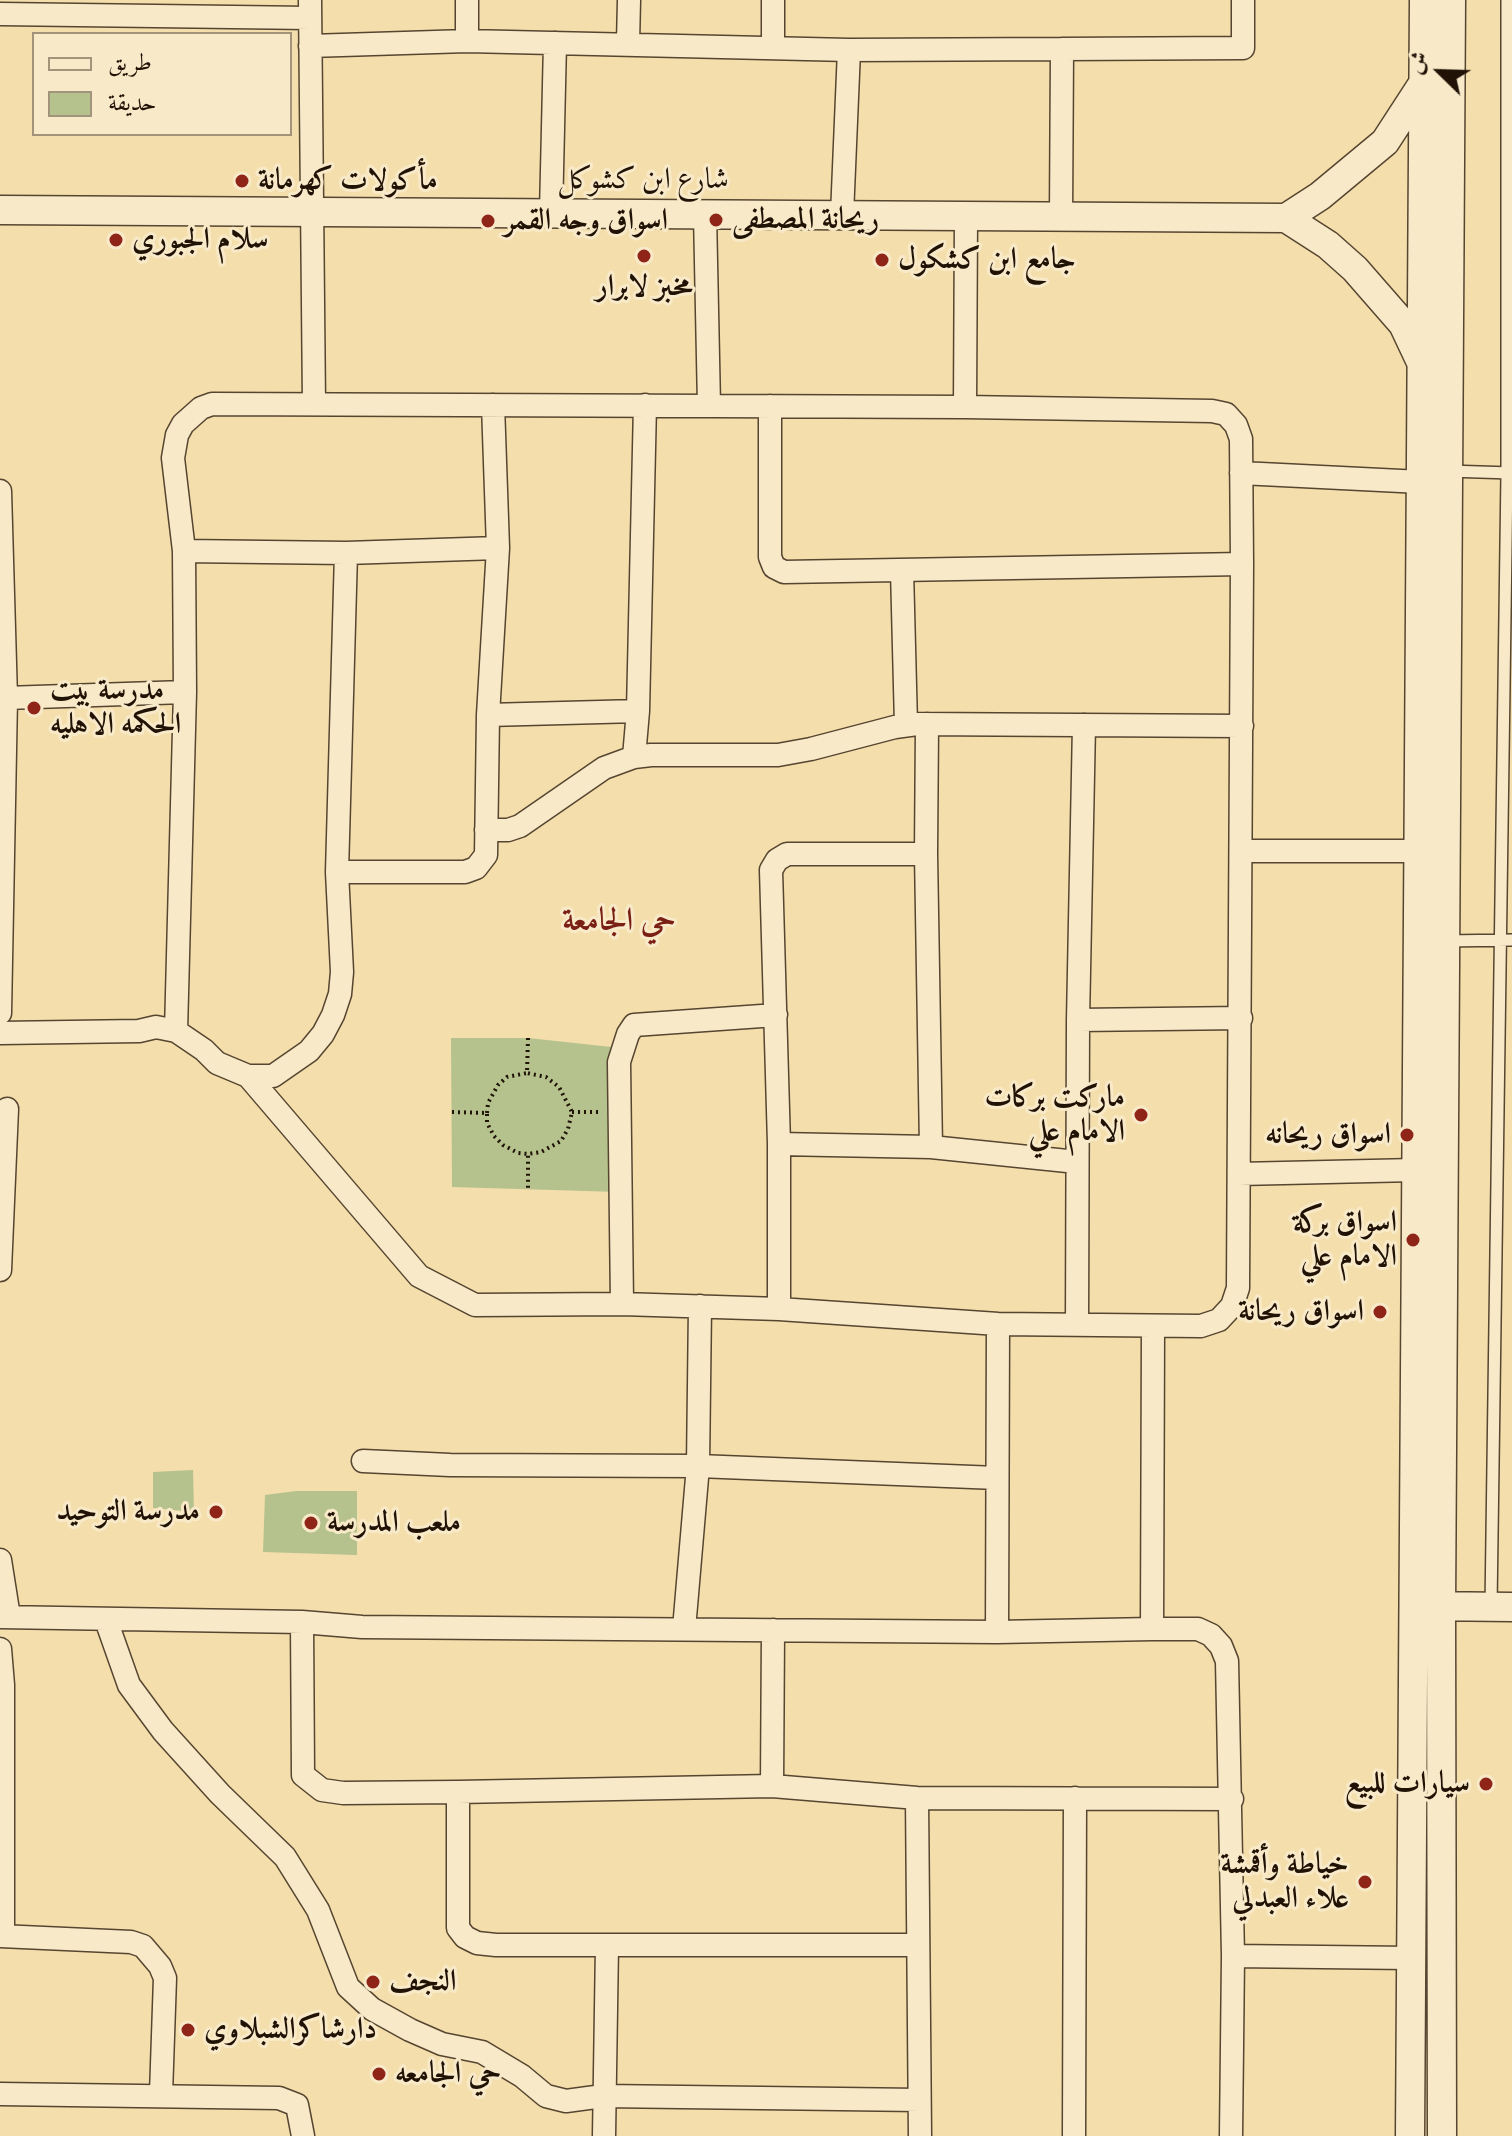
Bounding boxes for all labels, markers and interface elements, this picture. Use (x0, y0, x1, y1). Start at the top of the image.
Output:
legend (32, 32, 292, 136)
north arrow (1400, 32, 1480, 112)
text: طريق (108, 46, 152, 77)
text: ش (1400, 47, 1435, 78)
text: حديقة (108, 86, 157, 117)
street label: شارع ابن كشوكل (557, 162, 729, 198)
place label: مأكولات كهرمانة (258, 163, 438, 199)
marker: مأكولات كهرمانة (233, 172, 251, 190)
place label: ريحانة المصطفى (732, 202, 879, 238)
place label: اسواق وجه القمر (504, 203, 668, 239)
marker: ريحانة المصطفى (707, 211, 725, 229)
marker: اسواق وجه القمر (479, 212, 497, 230)
place label: سلام الجبوري (132, 222, 268, 258)
marker: سلام الجبوري (107, 231, 125, 249)
place label: جامع ابن كشكول (898, 242, 1076, 278)
marker: مخبز لابرار (635, 247, 653, 265)
marker: جامع ابن كشكول (873, 251, 891, 269)
place label: مخبز لابرار (596, 269, 692, 305)
place label: مدرسة بيت الحكمه الاهليه (50, 673, 181, 744)
marker: مدرسة بيت الحكمه الاهليه (25, 699, 43, 717)
district label: حي الجامعة (562, 902, 676, 940)
place label: ماركت بركات الامام علي (984, 1080, 1125, 1150)
marker: ماركت بركات الامام علي (1132, 1106, 1150, 1124)
place label: اسواق ريحانه (1265, 1117, 1391, 1153)
marker: اسواق ريحانه (1398, 1126, 1416, 1144)
place label: اسواق بركة الامام علي (1293, 1205, 1397, 1276)
marker: اسواق بركة الامام علي (1404, 1231, 1422, 1249)
place label: اسواق ريحانة (1238, 1294, 1364, 1330)
marker: اسواق ريحانة (1371, 1303, 1389, 1321)
place label: مدرسة التوحيد (56, 1494, 200, 1530)
marker: مدرسة التوحيد (207, 1503, 225, 1521)
place label: ملعب المدرسة (327, 1505, 461, 1541)
marker: ملعب المدرسة (302, 1514, 320, 1532)
place label: سيارات للبيع (1345, 1766, 1470, 1802)
marker: سيارات للبيع (1477, 1775, 1495, 1793)
place label: خياطة وأقمشة علاء العبدلي (1221, 1847, 1349, 1918)
marker: خياطة وأقمشة علاء العبدلي (1356, 1873, 1374, 1891)
place label: النجف (389, 1964, 457, 2000)
marker: النجف (364, 1973, 382, 1991)
place label: دارشاكرالشبلاوي (204, 2012, 377, 2048)
marker: دارشاكرالشبلاوي (179, 2021, 197, 2039)
place label: حي الجامعه (395, 2056, 501, 2092)
marker: حي الجامعه (370, 2065, 388, 2083)

